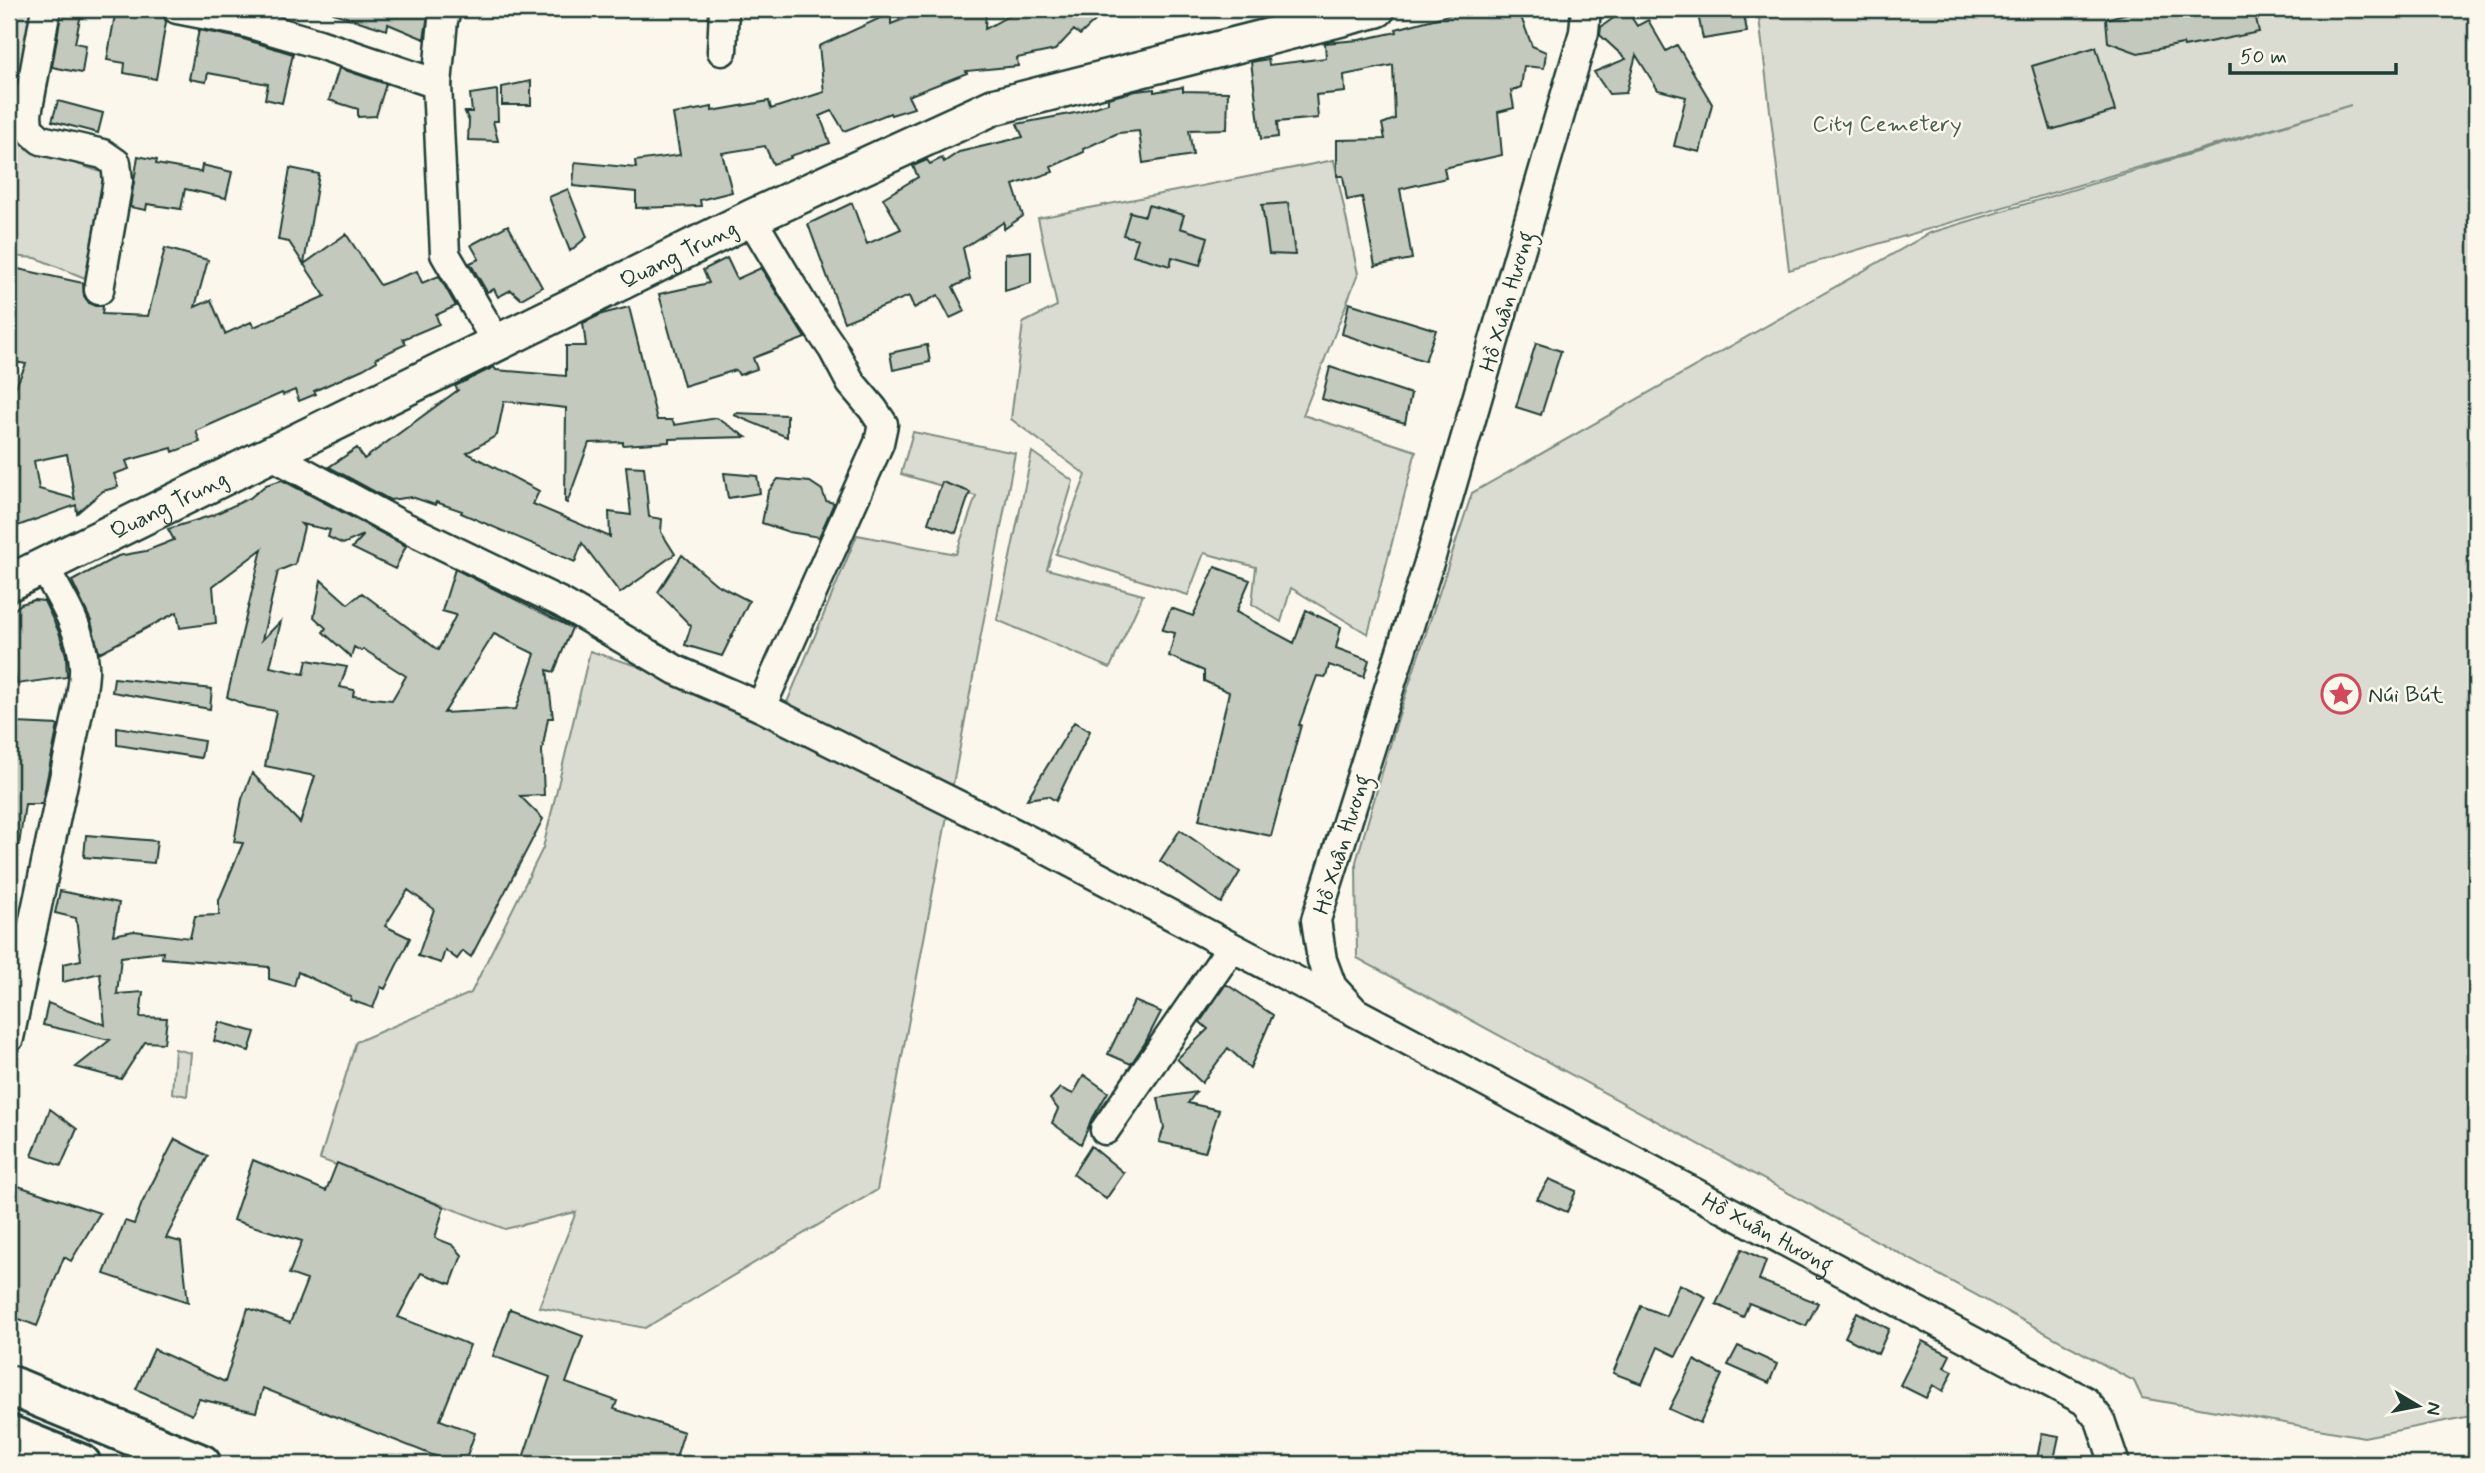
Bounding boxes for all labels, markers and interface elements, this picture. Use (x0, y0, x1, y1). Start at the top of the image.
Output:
scale bar (2230, 32, 2396, 76)
text: 50 m (2240, 43, 2287, 71)
park label: City Cemetery (1812, 110, 1962, 140)
street label: Quang Trung (615, 214, 743, 297)
street label: Hồ Xuân Hương (1474, 228, 1544, 376)
street label: Quang Trung (106, 465, 233, 548)
place icon: Núi Bút (2320, 673, 2362, 715)
place label: Núi Bút (2368, 681, 2444, 711)
street label: Hồ Xuân Hương (1307, 771, 1380, 919)
street label: Hồ Xuân Hương (1696, 1187, 1838, 1283)
north arrow (2384, 1372, 2454, 1442)
text: N (2420, 1400, 2447, 1417)

